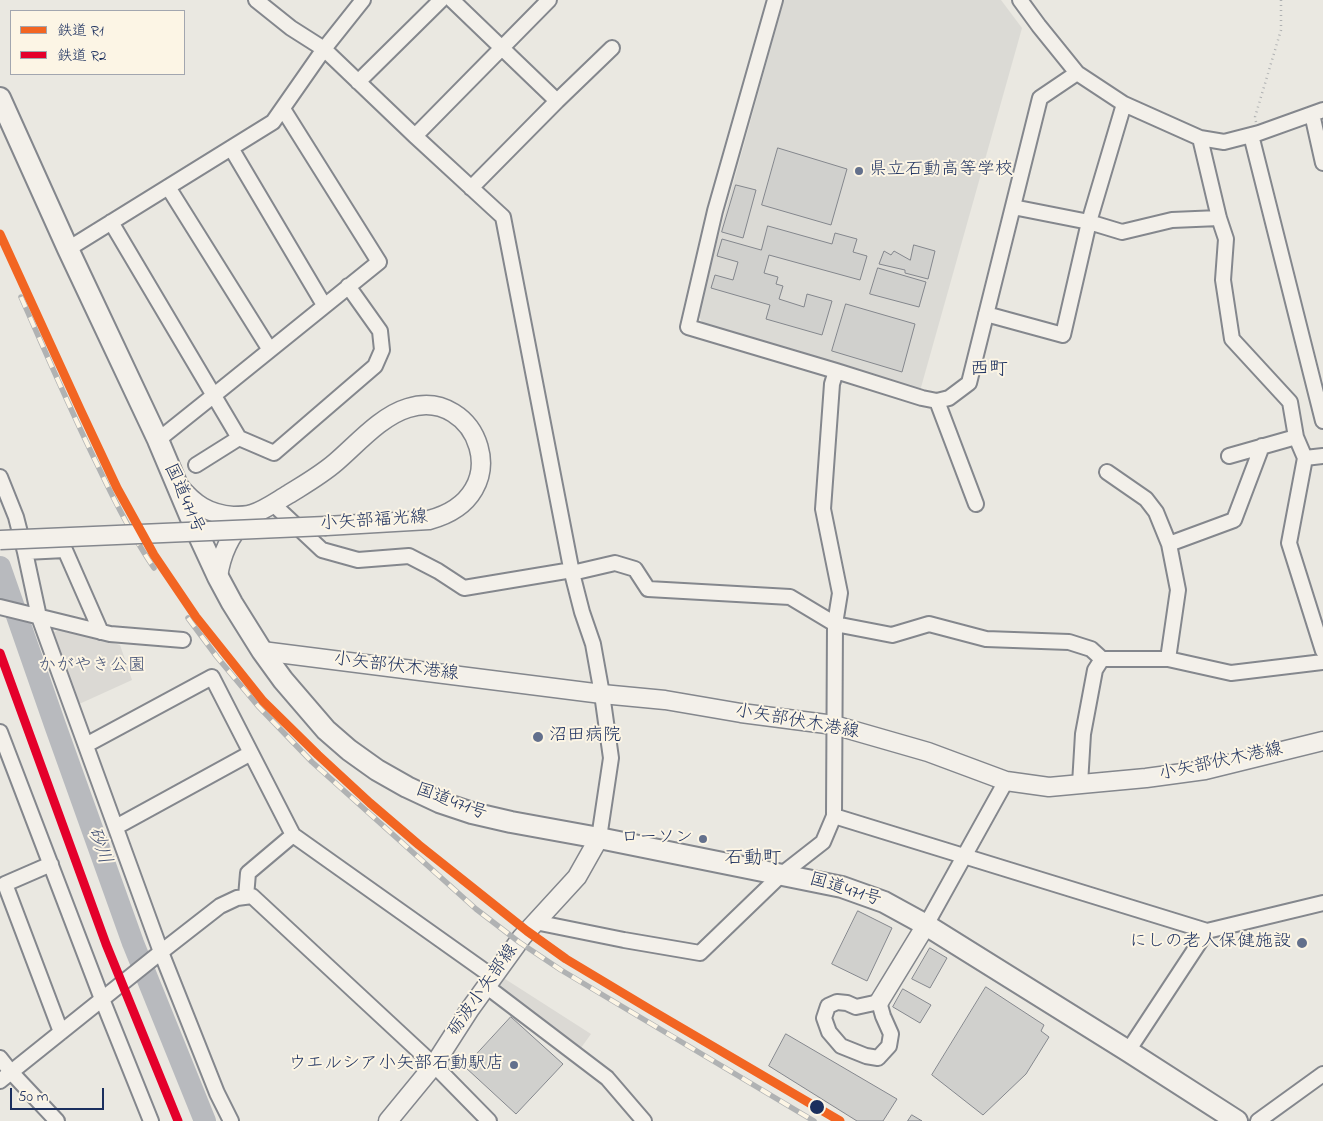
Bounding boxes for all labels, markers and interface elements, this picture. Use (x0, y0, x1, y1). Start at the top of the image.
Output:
legend (10, 10, 185, 75)
text: 鉄道 R1 (57, 20, 104, 42)
text: 鉄道 R2 (57, 45, 107, 67)
place label: 県立石動高等学校 (869, 160, 1013, 182)
marker: 県立石動高等学校 (853, 165, 865, 177)
district label: 西町 (970, 360, 1008, 382)
street label: 国道471号 (158, 461, 208, 537)
street label: 小矢部福光線 (319, 507, 429, 537)
street label: 小矢部伏木港線 (332, 650, 460, 686)
park label: かがやき公園 (38, 656, 146, 678)
street label: 小矢部伏木港線 (733, 701, 861, 745)
place label: 沼田病院 (549, 726, 621, 748)
marker: 沼田病院 (531, 730, 545, 744)
street label: 小矢部伏木港線 (1157, 739, 1285, 787)
street label: 国道471号 (412, 780, 490, 826)
water label: 砂川 (81, 824, 115, 868)
place label: ローソン (621, 828, 693, 850)
marker: ローソン (697, 833, 709, 845)
district label: 石動町 (725, 849, 781, 871)
street label: 国道471号 (806, 870, 884, 912)
place label: にしの老人保健施設 (1129, 932, 1291, 954)
marker: にしの老人保健施設 (1295, 936, 1309, 950)
street label: 砺波小矢部線 (444, 941, 524, 1041)
place label: ウエルシア小矢部石動駅店 (288, 1054, 504, 1076)
marker: ウエルシア小矢部石動駅店 (508, 1059, 520, 1071)
scale bar (12, 1078, 106, 1110)
text: 50 m (18, 1086, 48, 1108)
unlabelled marker (808, 1098, 826, 1116)

